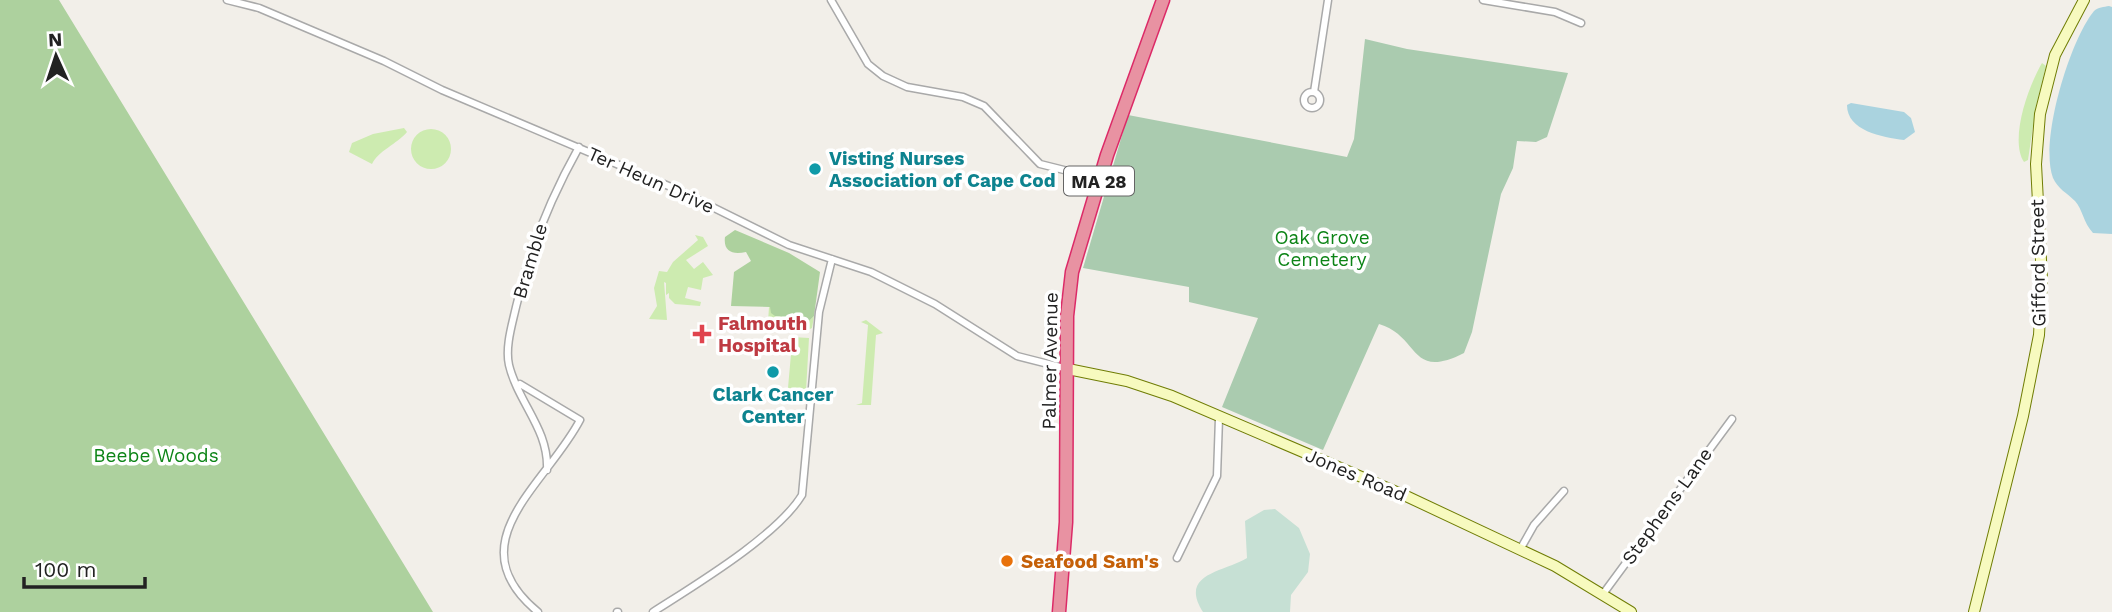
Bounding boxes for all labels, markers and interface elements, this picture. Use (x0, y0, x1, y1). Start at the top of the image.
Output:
north arrow (21, 21, 91, 91)
text: N (47, 28, 63, 51)
street label: Ter Heun Drive (584, 142, 718, 218)
place label: Visting Nurses Association of Cape Cod (829, 147, 1056, 192)
marker: Visting Nurses Association of Cape Cod (807, 161, 823, 177)
road number: MA 28 (1064, 166, 1134, 196)
street label: Gifford Street (2025, 199, 2051, 327)
street label: Bramble (508, 221, 552, 301)
park label: Oak Grove Cemetery (1274, 226, 1370, 271)
street label: Palmer Avenue (1037, 292, 1063, 430)
place label: Falmouth Hospital (718, 312, 807, 357)
marker: Falmouth Hospital (692, 324, 712, 344)
marker: Clark Cancer Center (765, 364, 781, 380)
place label: Clark Cancer Center (712, 383, 834, 428)
street label: Jones Road (1302, 443, 1410, 507)
street label: Stephens Lane (1617, 443, 1717, 569)
park label: Beebe Woods (93, 444, 219, 467)
scale bar (24, 546, 145, 590)
place label: Seafood Sam's (1021, 550, 1159, 573)
marker: Seafood Sam's (999, 553, 1015, 569)
text: 100 m (35, 557, 97, 582)

